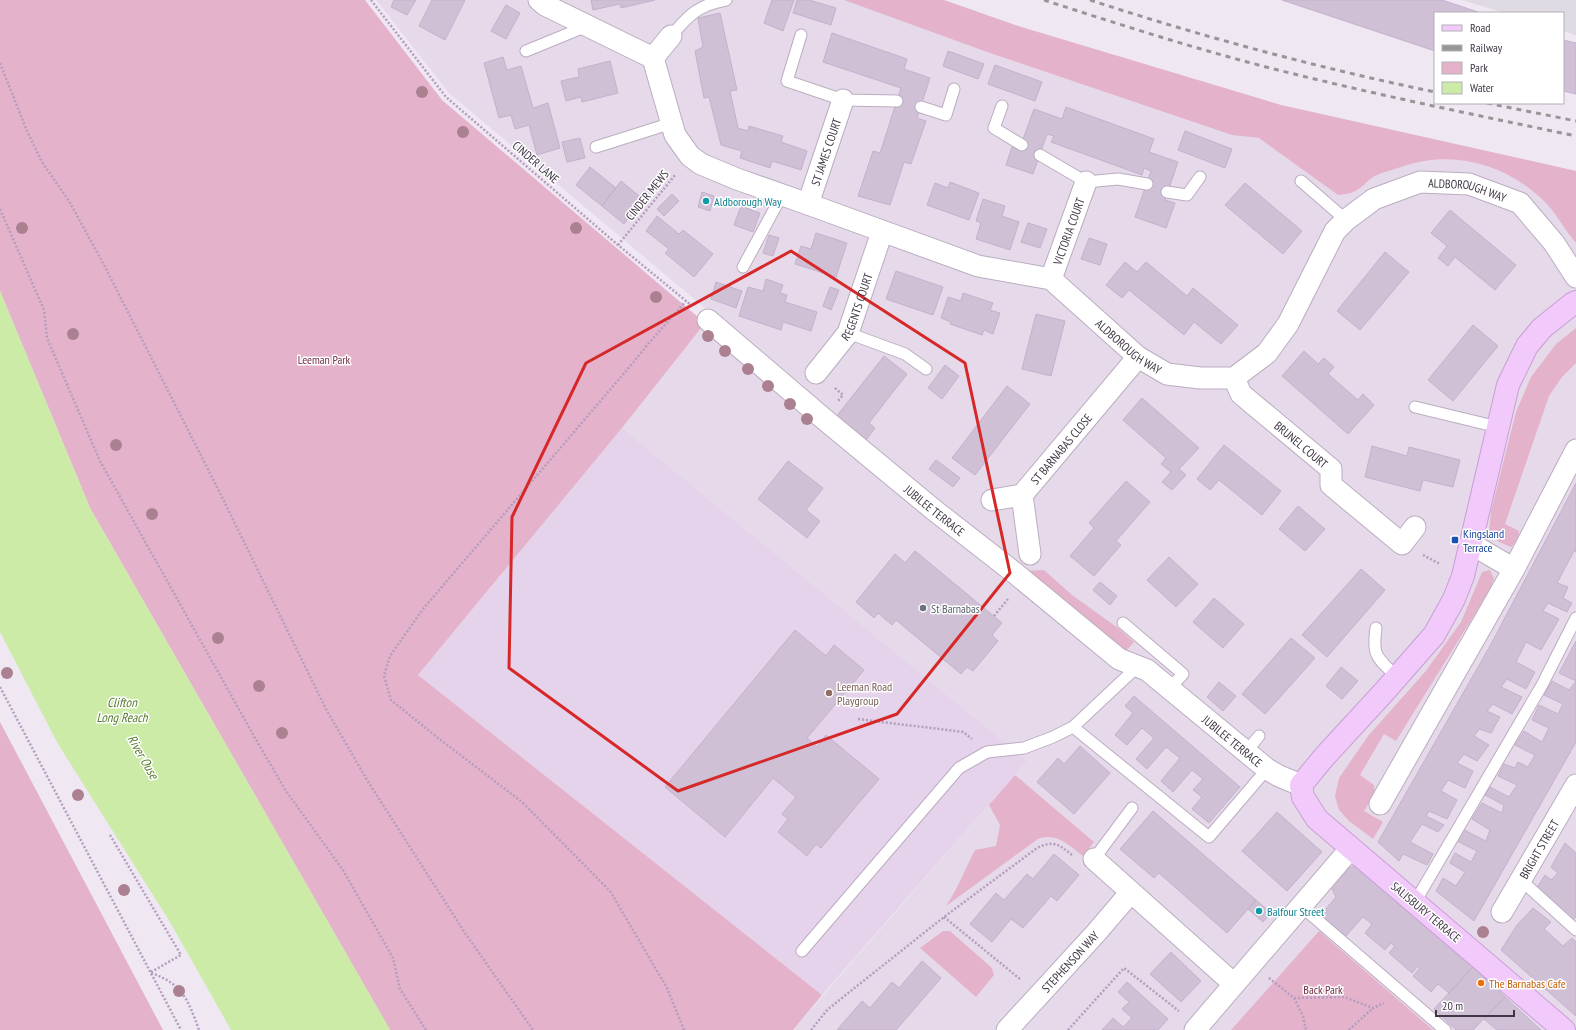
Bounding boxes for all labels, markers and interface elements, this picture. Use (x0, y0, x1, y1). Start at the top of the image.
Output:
legend (1434, 12, 1564, 104)
text: Road (1470, 20, 1490, 35)
text: Railway (1470, 40, 1503, 55)
text: Park (1470, 60, 1488, 75)
text: Water (1470, 80, 1495, 95)
street label: ST JAMES COURT (807, 116, 844, 188)
street label: CINDER LANE (510, 138, 562, 186)
street label: CINDER MEWS (622, 167, 672, 223)
street label: ALDBOROUGH WAY (1428, 175, 1509, 205)
place label: Aldborough Way (714, 194, 782, 209)
street label: VICTORIA COURT (1049, 195, 1087, 268)
marker: Aldborough Way (701, 196, 711, 206)
street label: REGENTS COURT (838, 270, 875, 343)
street label: ALDBOROUGH WAY (1093, 315, 1165, 377)
park label: Leeman Park (298, 352, 351, 367)
street label: ST BARNABAS CLOSE (1027, 410, 1095, 487)
street label: BRUNEL COURT (1272, 418, 1332, 471)
street label: JUBILEE TERRACE (901, 481, 968, 539)
place label: Kingsland Terrace (1463, 526, 1504, 555)
marker: Kingsland Terrace (1450, 535, 1460, 545)
place label: St Barnabas (931, 601, 980, 616)
marker: St Barnabas (918, 603, 928, 613)
place label: Leeman Road Playgroup (837, 679, 892, 708)
marker: Leeman Road Playgroup (824, 688, 834, 698)
water label: Clifton Long Reach (96, 694, 149, 726)
street label: JUBILEE TERRACE (1199, 711, 1266, 770)
water label: River Ouse (124, 732, 163, 784)
street label: BRIGHT STREET (1516, 816, 1562, 881)
street label: SALISBURY TERRACE (1388, 879, 1464, 945)
place label: Balfour Street (1267, 904, 1325, 919)
marker: Balfour Street (1254, 906, 1264, 916)
street label: STEPHENSON WAY (1038, 927, 1102, 995)
place label: The Barnabas Cafe (1489, 976, 1566, 991)
marker: The Barnabas Cafe (1476, 978, 1486, 988)
park label: Back Park (1303, 982, 1343, 997)
scale bar (1436, 992, 1514, 1018)
text: 20 m (1442, 998, 1463, 1013)

